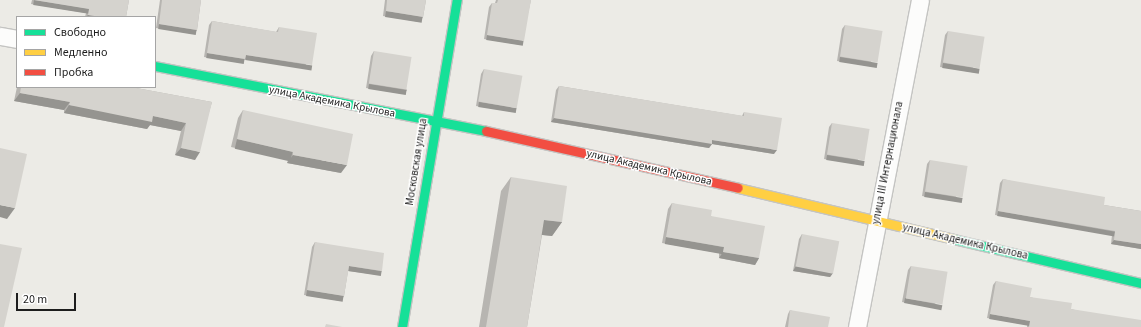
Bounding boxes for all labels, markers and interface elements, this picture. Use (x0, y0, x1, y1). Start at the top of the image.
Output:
legend (16, 16, 156, 88)
text: Свободно (54, 24, 106, 41)
text: Медленно (54, 44, 108, 61)
text: Пробка (54, 64, 93, 81)
street label: улица Академика Крылова (268, 83, 396, 121)
street label: улица III Интернационала (870, 100, 906, 226)
street label: Московская улица (404, 117, 430, 207)
street label: улица Академика Крылова (585, 147, 713, 189)
street label: улица Академика Крылова (901, 221, 1029, 263)
scale bar (18, 285, 78, 311)
text: 20 m (23, 291, 47, 308)

